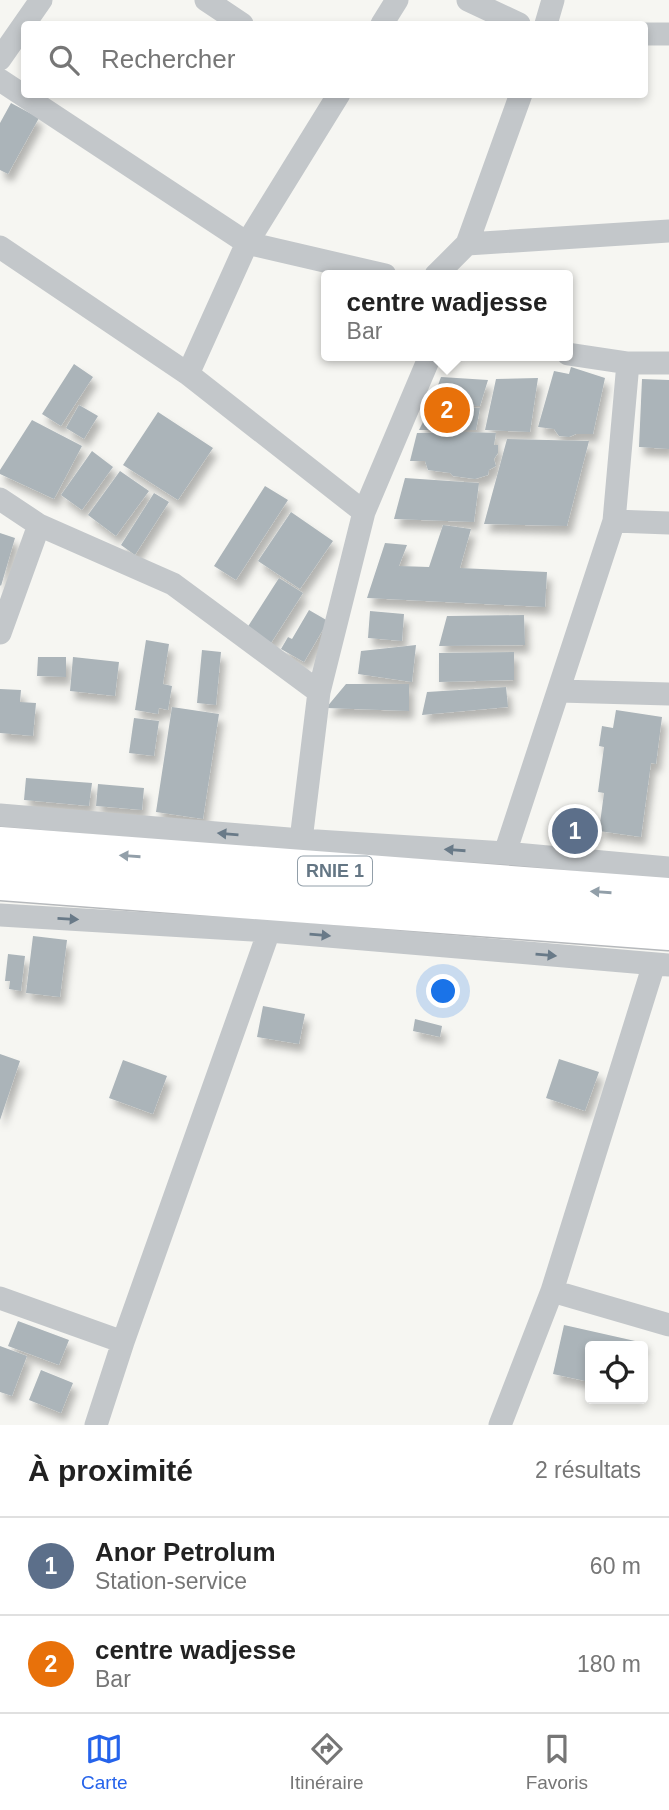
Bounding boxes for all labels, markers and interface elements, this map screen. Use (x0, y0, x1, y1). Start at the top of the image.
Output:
search box (21, 21, 648, 98)
icon: search (45, 41, 83, 79)
text: Rechercher (101, 44, 235, 74)
popup (321, 270, 573, 361)
text: centre wadjesse (347, 287, 547, 317)
text: Bar (347, 318, 382, 344)
pin: 2 (424, 384, 470, 436)
pin: 1 (552, 805, 598, 857)
one-way arrow (216, 828, 238, 839)
one-way arrow (443, 844, 465, 855)
one-way arrow (119, 850, 141, 861)
road number: RNIE 1 (298, 856, 372, 886)
one-way arrow (590, 886, 612, 897)
one-way arrow (57, 914, 79, 925)
one-way arrow (309, 930, 331, 941)
one-way arrow (535, 950, 557, 961)
your location (426, 974, 460, 1008)
map controls (585, 1341, 648, 1404)
button: locate (585, 1341, 648, 1404)
text: À proximité (28, 1454, 193, 1487)
text: 2 résultats (535, 1457, 641, 1483)
text: Anor Petrolum (95, 1537, 276, 1567)
text: 1 (45, 1553, 57, 1579)
text: 60 m (590, 1553, 641, 1579)
text: Station-service (95, 1568, 247, 1594)
text: centre wadjesse (95, 1635, 296, 1665)
text: 2 (45, 1651, 57, 1677)
text: 180 m (577, 1651, 641, 1677)
text: Bar (95, 1666, 131, 1692)
tab: Carte (81, 1730, 128, 1794)
tab: Itinéraire (290, 1730, 364, 1794)
tab: Favoris (526, 1730, 588, 1794)

